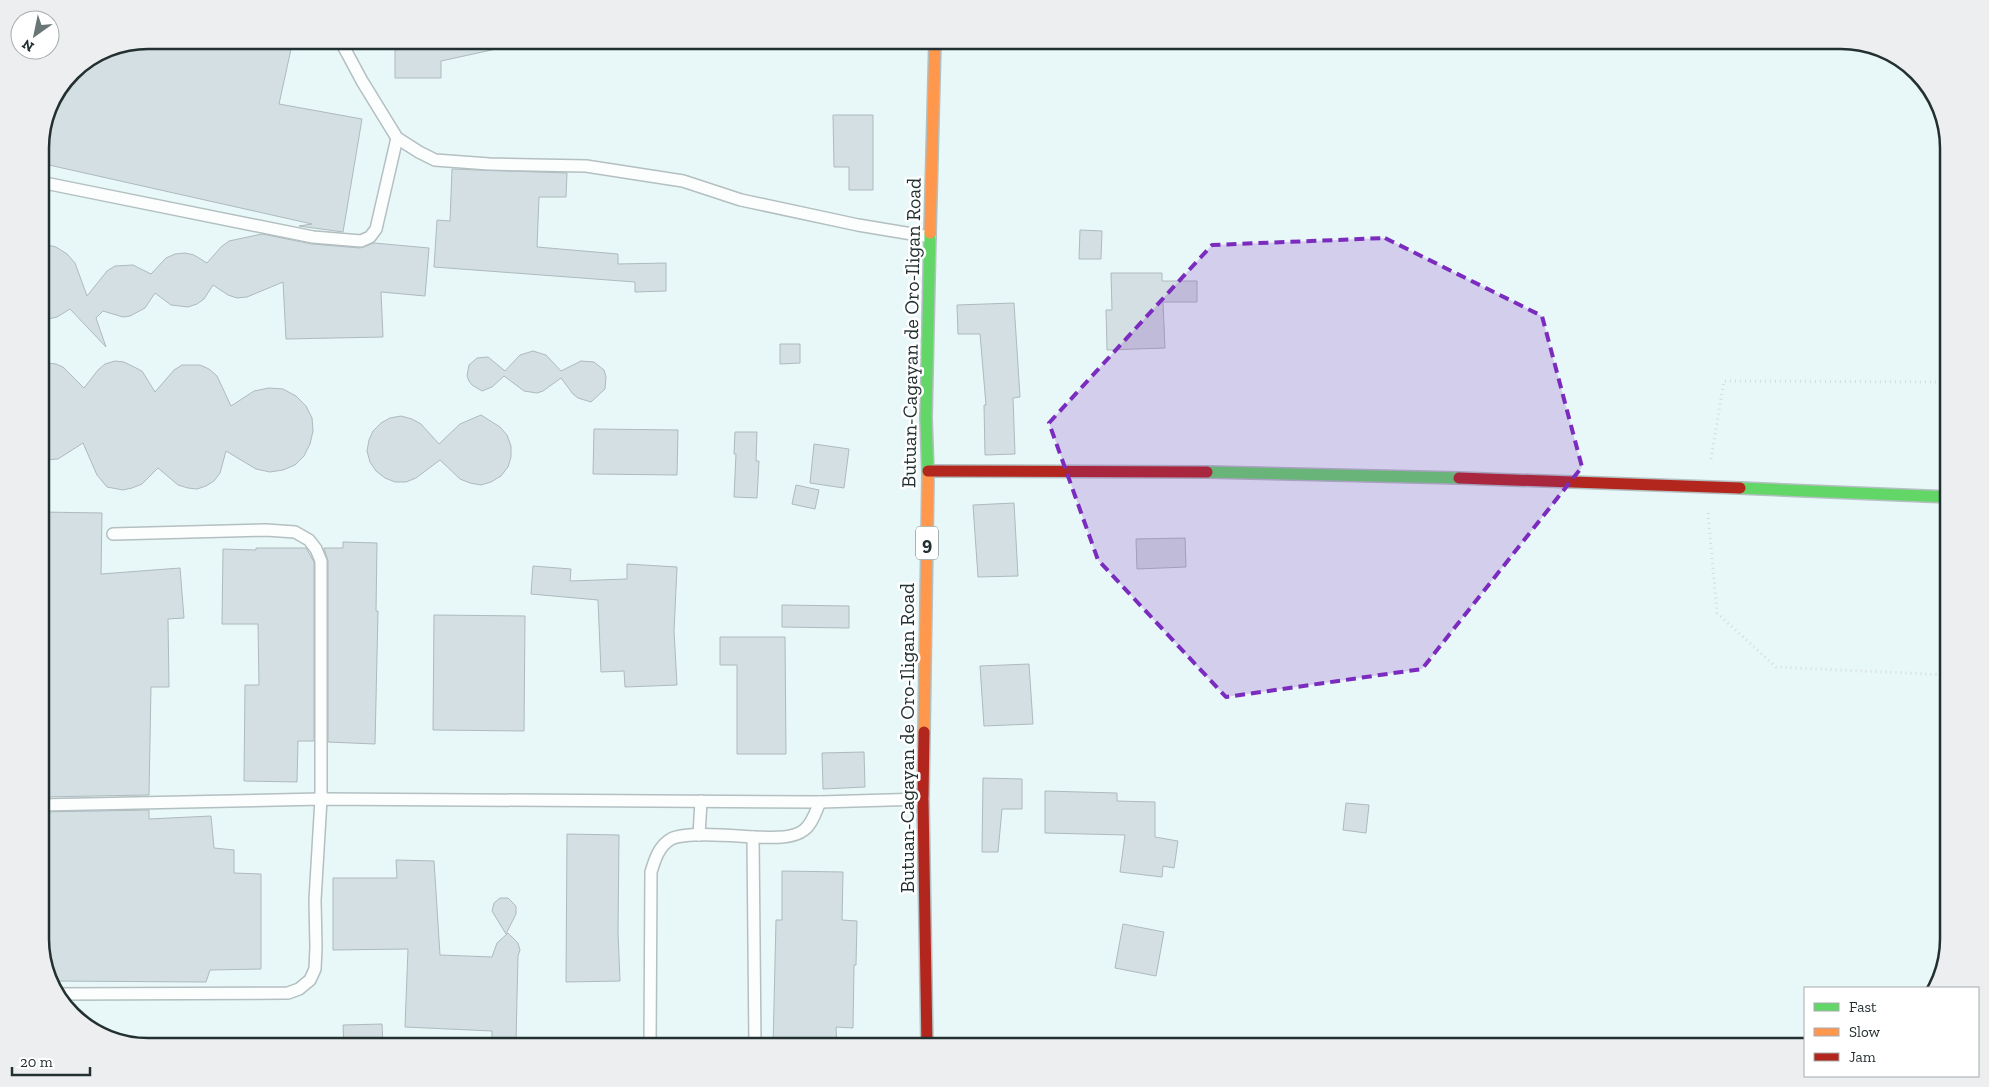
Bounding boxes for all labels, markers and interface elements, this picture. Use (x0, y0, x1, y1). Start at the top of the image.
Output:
north arrow (10, 10, 60, 60)
text: N (19, 35, 37, 56)
street label: Butuan-Cagayan de Oro-Iligan Road (896, 178, 926, 488)
road number: 9 (916, 526, 938, 560)
street label: Butuan-Cagayan de Oro-Iligan Road (895, 583, 919, 893)
legend (1804, 987, 1979, 1077)
text: Fast (1849, 998, 1877, 1016)
text: Slow (1849, 1023, 1881, 1041)
scale bar (12, 1044, 90, 1076)
text: Jam (1849, 1048, 1876, 1066)
text: 20 m (20, 1053, 53, 1071)

